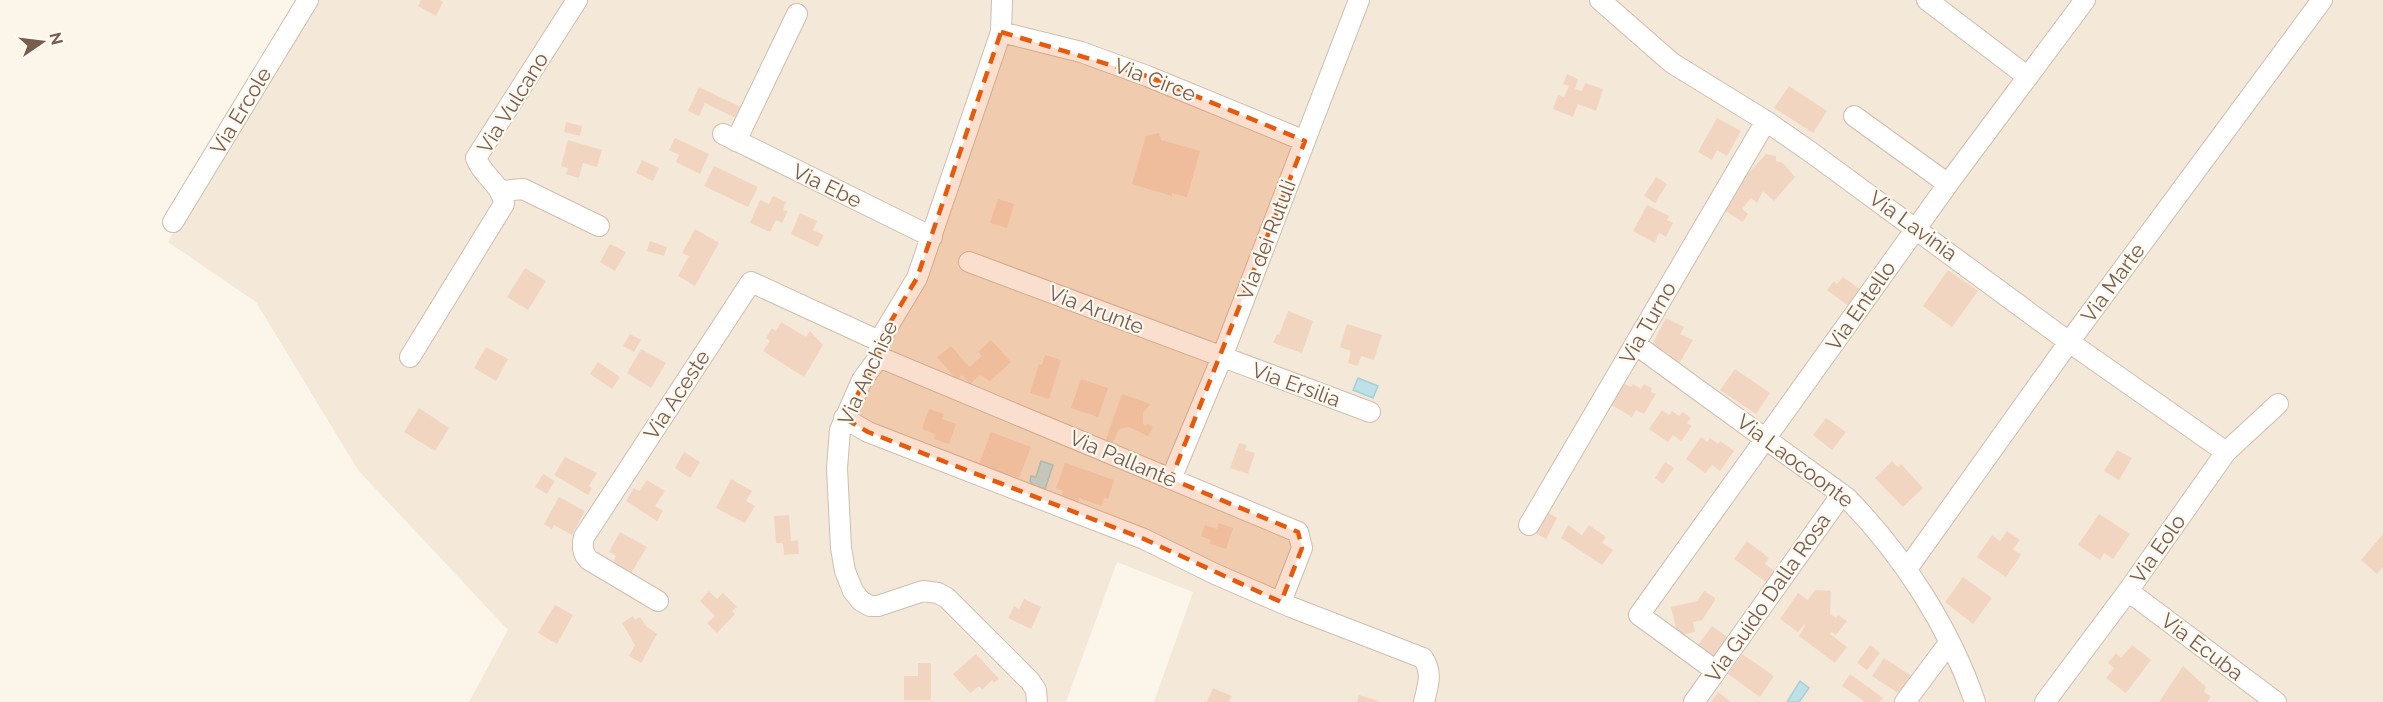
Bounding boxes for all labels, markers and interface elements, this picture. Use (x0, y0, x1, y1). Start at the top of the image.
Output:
north arrow (12, 12, 72, 72)
text: N (45, 30, 67, 47)
street label: Via Vulcano (472, 48, 553, 158)
street label: Via Circe (1111, 53, 1200, 107)
street label: Via Ercole (205, 63, 276, 159)
street label: Via Ebe (789, 158, 866, 213)
street label: Via dei Rutuli (1232, 176, 1301, 303)
street label: Via Lavinia (1864, 185, 1962, 266)
street label: Via Marte (2075, 238, 2150, 327)
street label: Via Entello (1821, 256, 1901, 355)
street label: Via Turno (1614, 277, 1681, 368)
street label: Via Arunte (1045, 280, 1147, 339)
street label: Via Anchise (832, 317, 903, 429)
street label: Via Aceste (638, 345, 715, 444)
street label: Via Ersilia (1249, 357, 1344, 412)
street label: Via Laocoonte (1732, 409, 1859, 513)
street label: Via Pallante (1066, 425, 1181, 492)
street label: Via Guido Dalla Rosa (1700, 508, 1835, 687)
street label: Via Eolo (2125, 509, 2190, 588)
street label: Via Ecuba (2156, 608, 2248, 686)

